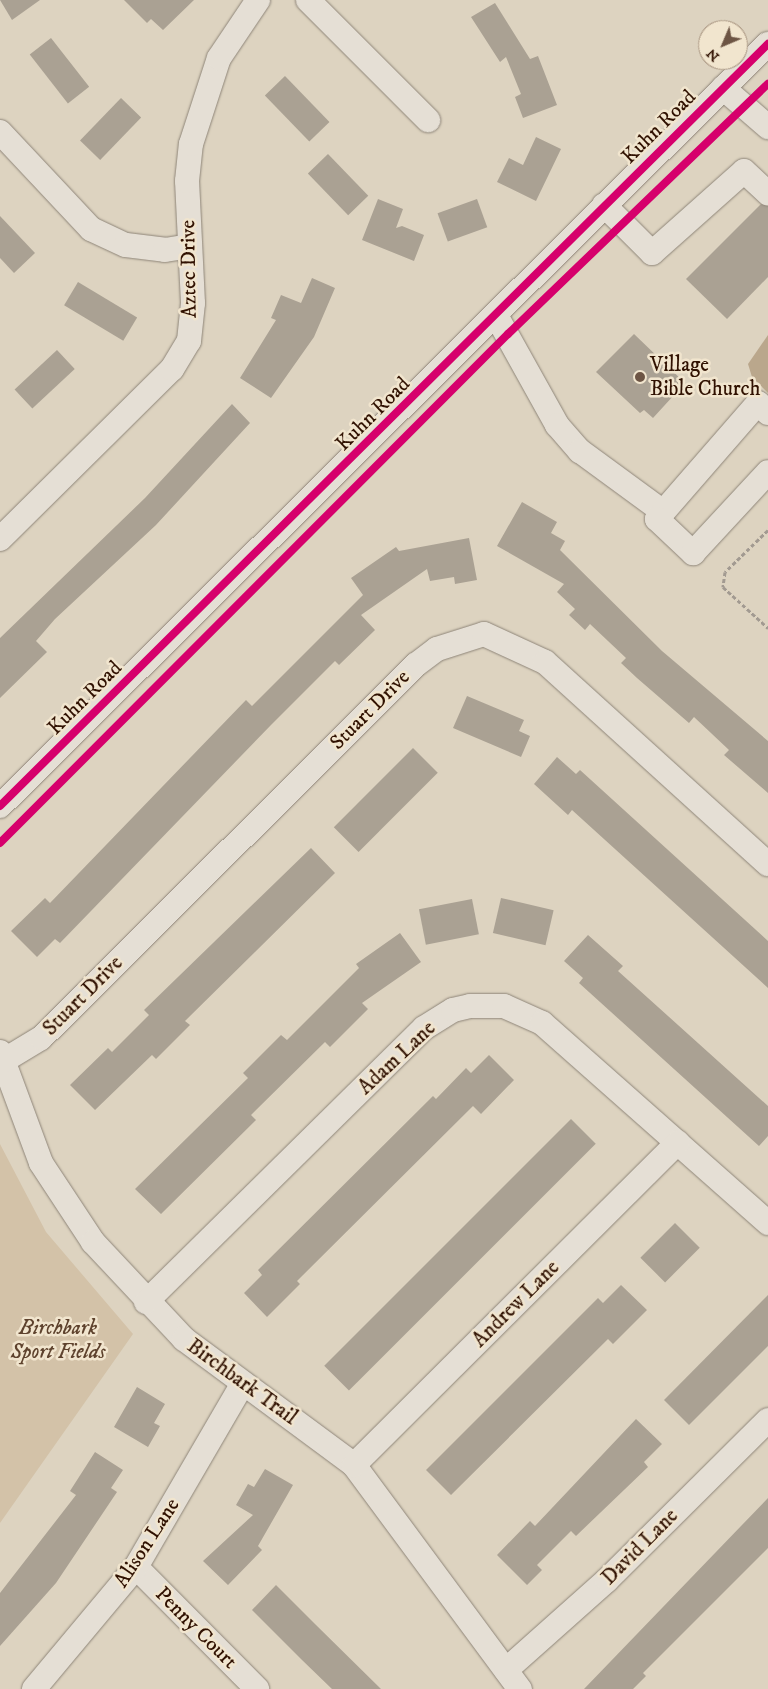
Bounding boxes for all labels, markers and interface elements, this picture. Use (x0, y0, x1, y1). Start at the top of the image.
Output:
north arrow (698, 20, 748, 70)
text: N (703, 44, 724, 65)
street label: Kuhn Road (617, 85, 701, 169)
street label: Aztec Drive (176, 220, 202, 318)
place label: Village Bible Church (650, 352, 761, 402)
marker: Village Bible Church (634, 371, 646, 383)
street label: Kuhn Road (331, 372, 415, 456)
street label: Kuhn Road (43, 656, 127, 740)
street label: Stuart Drive (325, 665, 415, 755)
street label: Stuart Drive (38, 951, 128, 1041)
street label: Adam Lane (353, 1016, 441, 1100)
street label: Andrew Lane (467, 1255, 565, 1353)
park label: Birchbark Sport Fields (11, 1315, 105, 1365)
street label: Birchbark Trail (182, 1334, 302, 1430)
street label: Alison Lane (109, 1494, 185, 1592)
street label: David Lane (597, 1504, 683, 1590)
street label: Penny Court (150, 1582, 242, 1674)

